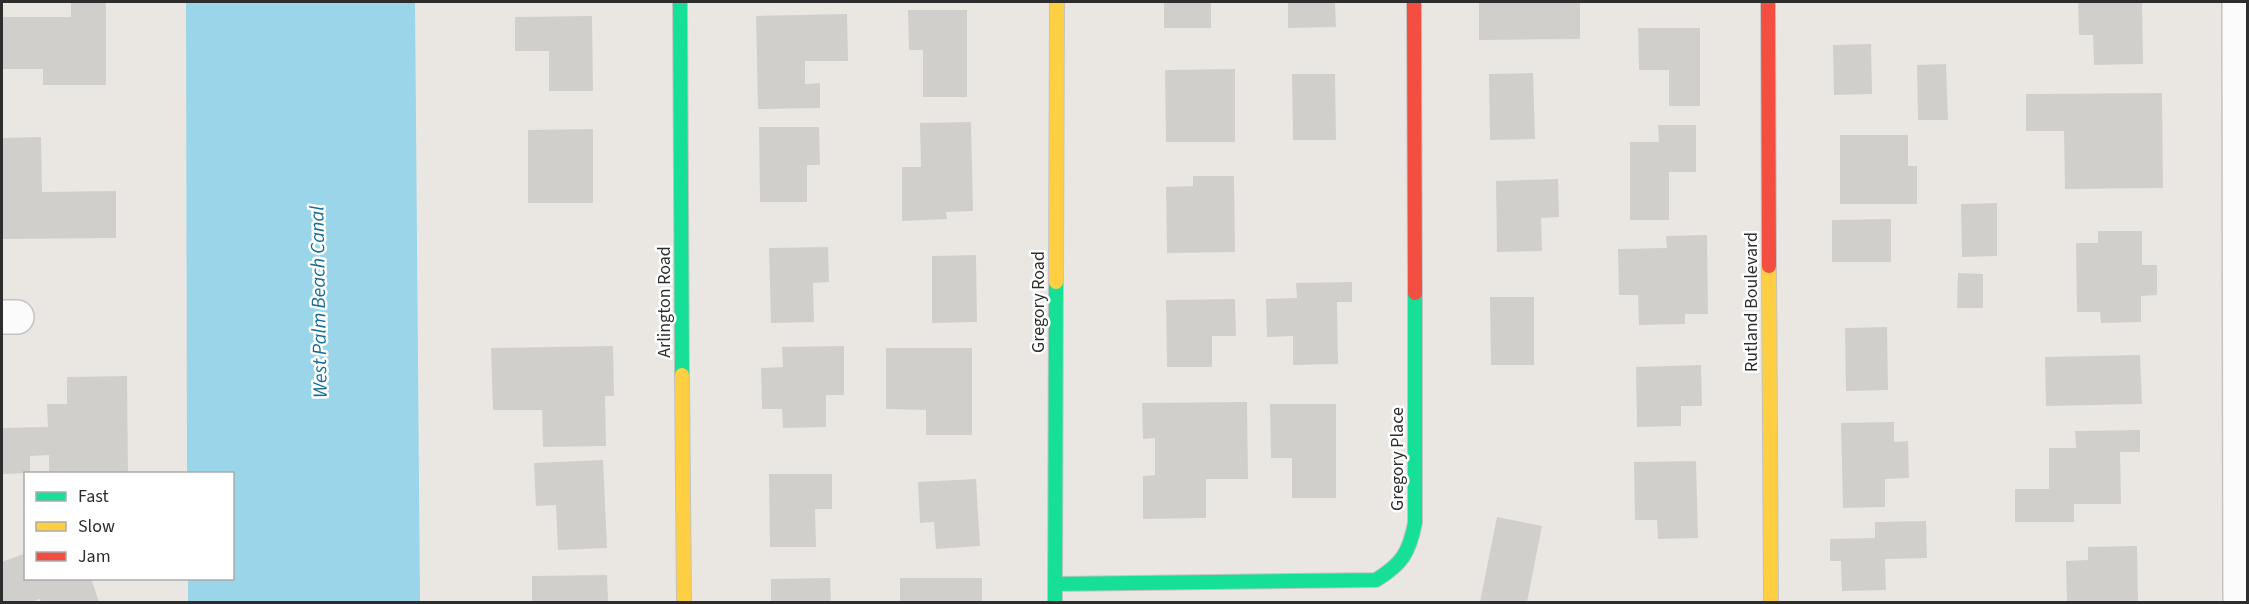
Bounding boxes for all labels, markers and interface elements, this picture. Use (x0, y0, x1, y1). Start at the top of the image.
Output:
water label: West Palm Beach Canal (303, 206, 335, 398)
street label: Rutland Boulevard (1739, 232, 1764, 372)
street label: Arlington Road (652, 246, 677, 358)
street label: Gregory Road (1026, 251, 1051, 353)
street label: Gregory Place (1385, 407, 1410, 511)
legend (24, 472, 234, 580)
text: Fast (78, 484, 109, 509)
text: Slow (78, 514, 115, 539)
text: Jam (78, 544, 111, 569)

